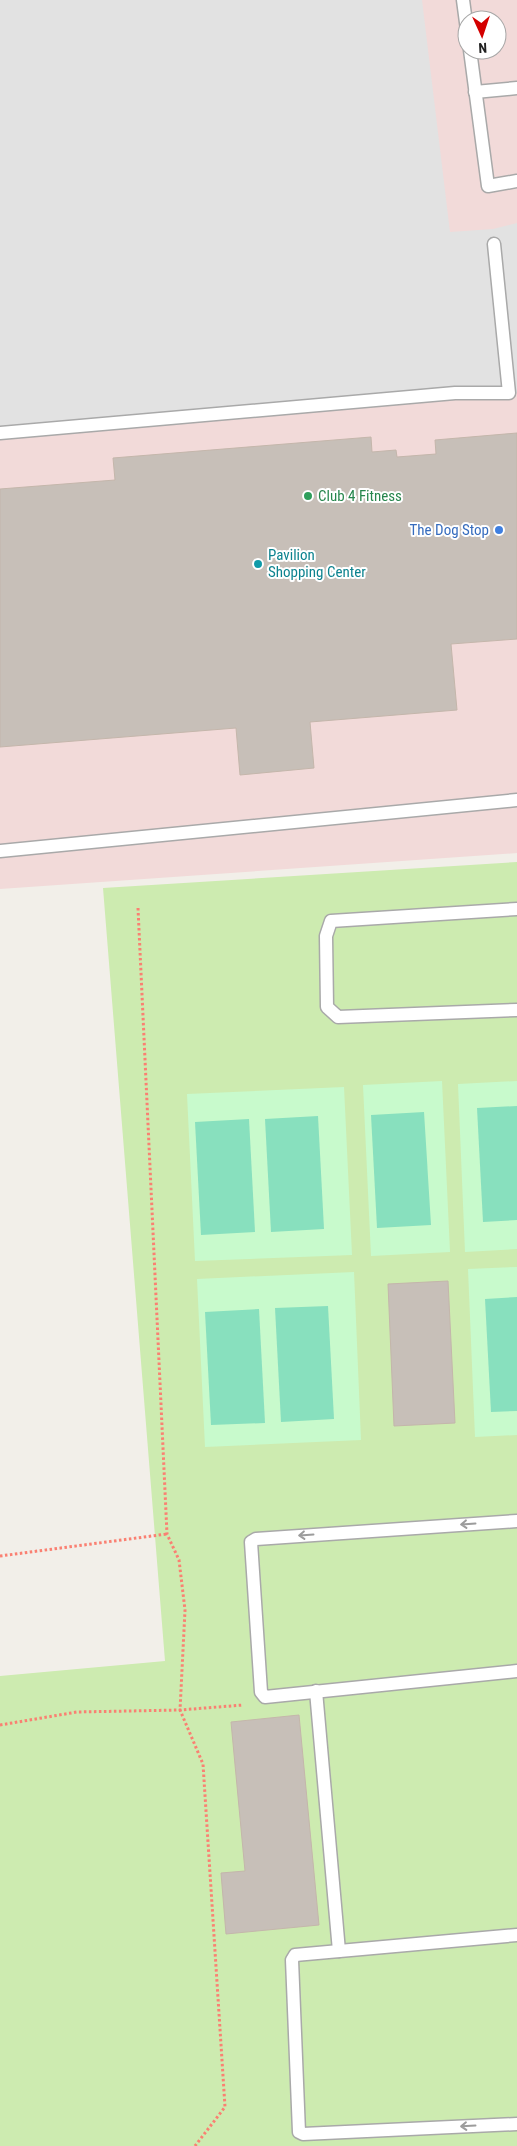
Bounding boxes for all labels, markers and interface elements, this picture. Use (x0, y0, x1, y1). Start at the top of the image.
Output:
north arrow (457, 10, 507, 60)
text: N (478, 40, 487, 56)
place label: Club 4 Fitness (318, 487, 402, 505)
marker: Club 4 Fitness (302, 490, 314, 502)
place label: The Dog Stop (410, 521, 489, 539)
marker: The Dog Stop (493, 524, 505, 536)
place label: Pavilion Shopping Center (268, 546, 366, 581)
marker: Pavilion Shopping Center (252, 558, 264, 570)
one-way arrow (461, 1520, 477, 1529)
one-way arrow (299, 1531, 315, 1540)
one-way arrow (461, 2122, 477, 2131)

